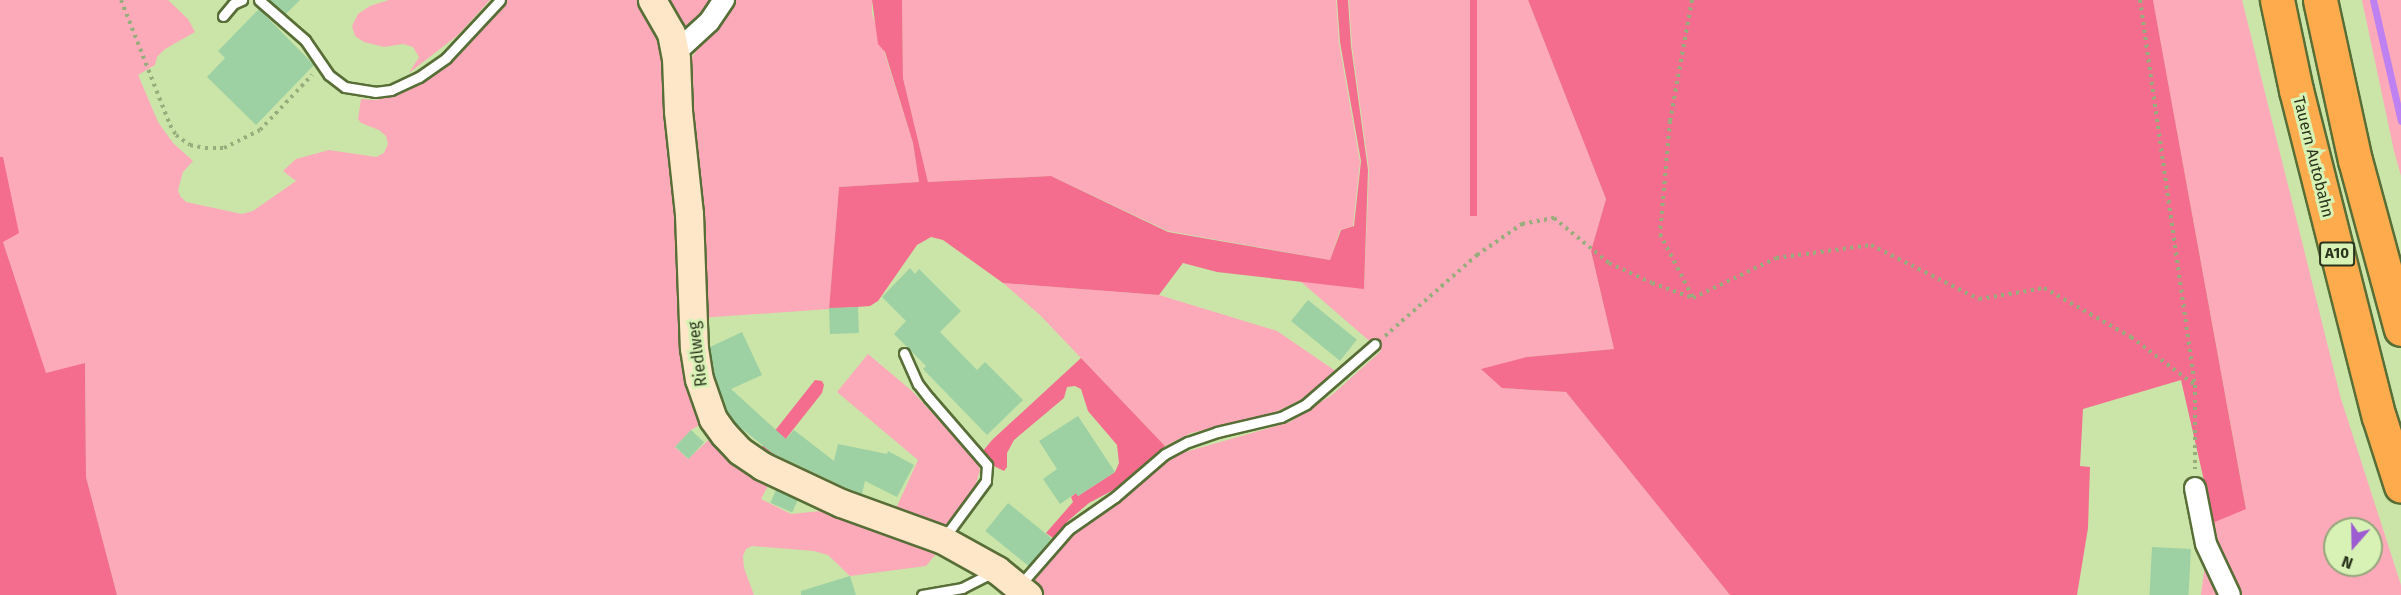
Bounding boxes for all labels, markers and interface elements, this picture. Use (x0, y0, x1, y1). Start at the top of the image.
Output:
street label: Tauern Autobahn (2289, 94, 2337, 220)
road number: A10 (2319, 242, 2355, 266)
street label: Riedlweg (684, 320, 712, 388)
north arrow (2323, 517, 2383, 577)
text: N (2339, 552, 2356, 573)

